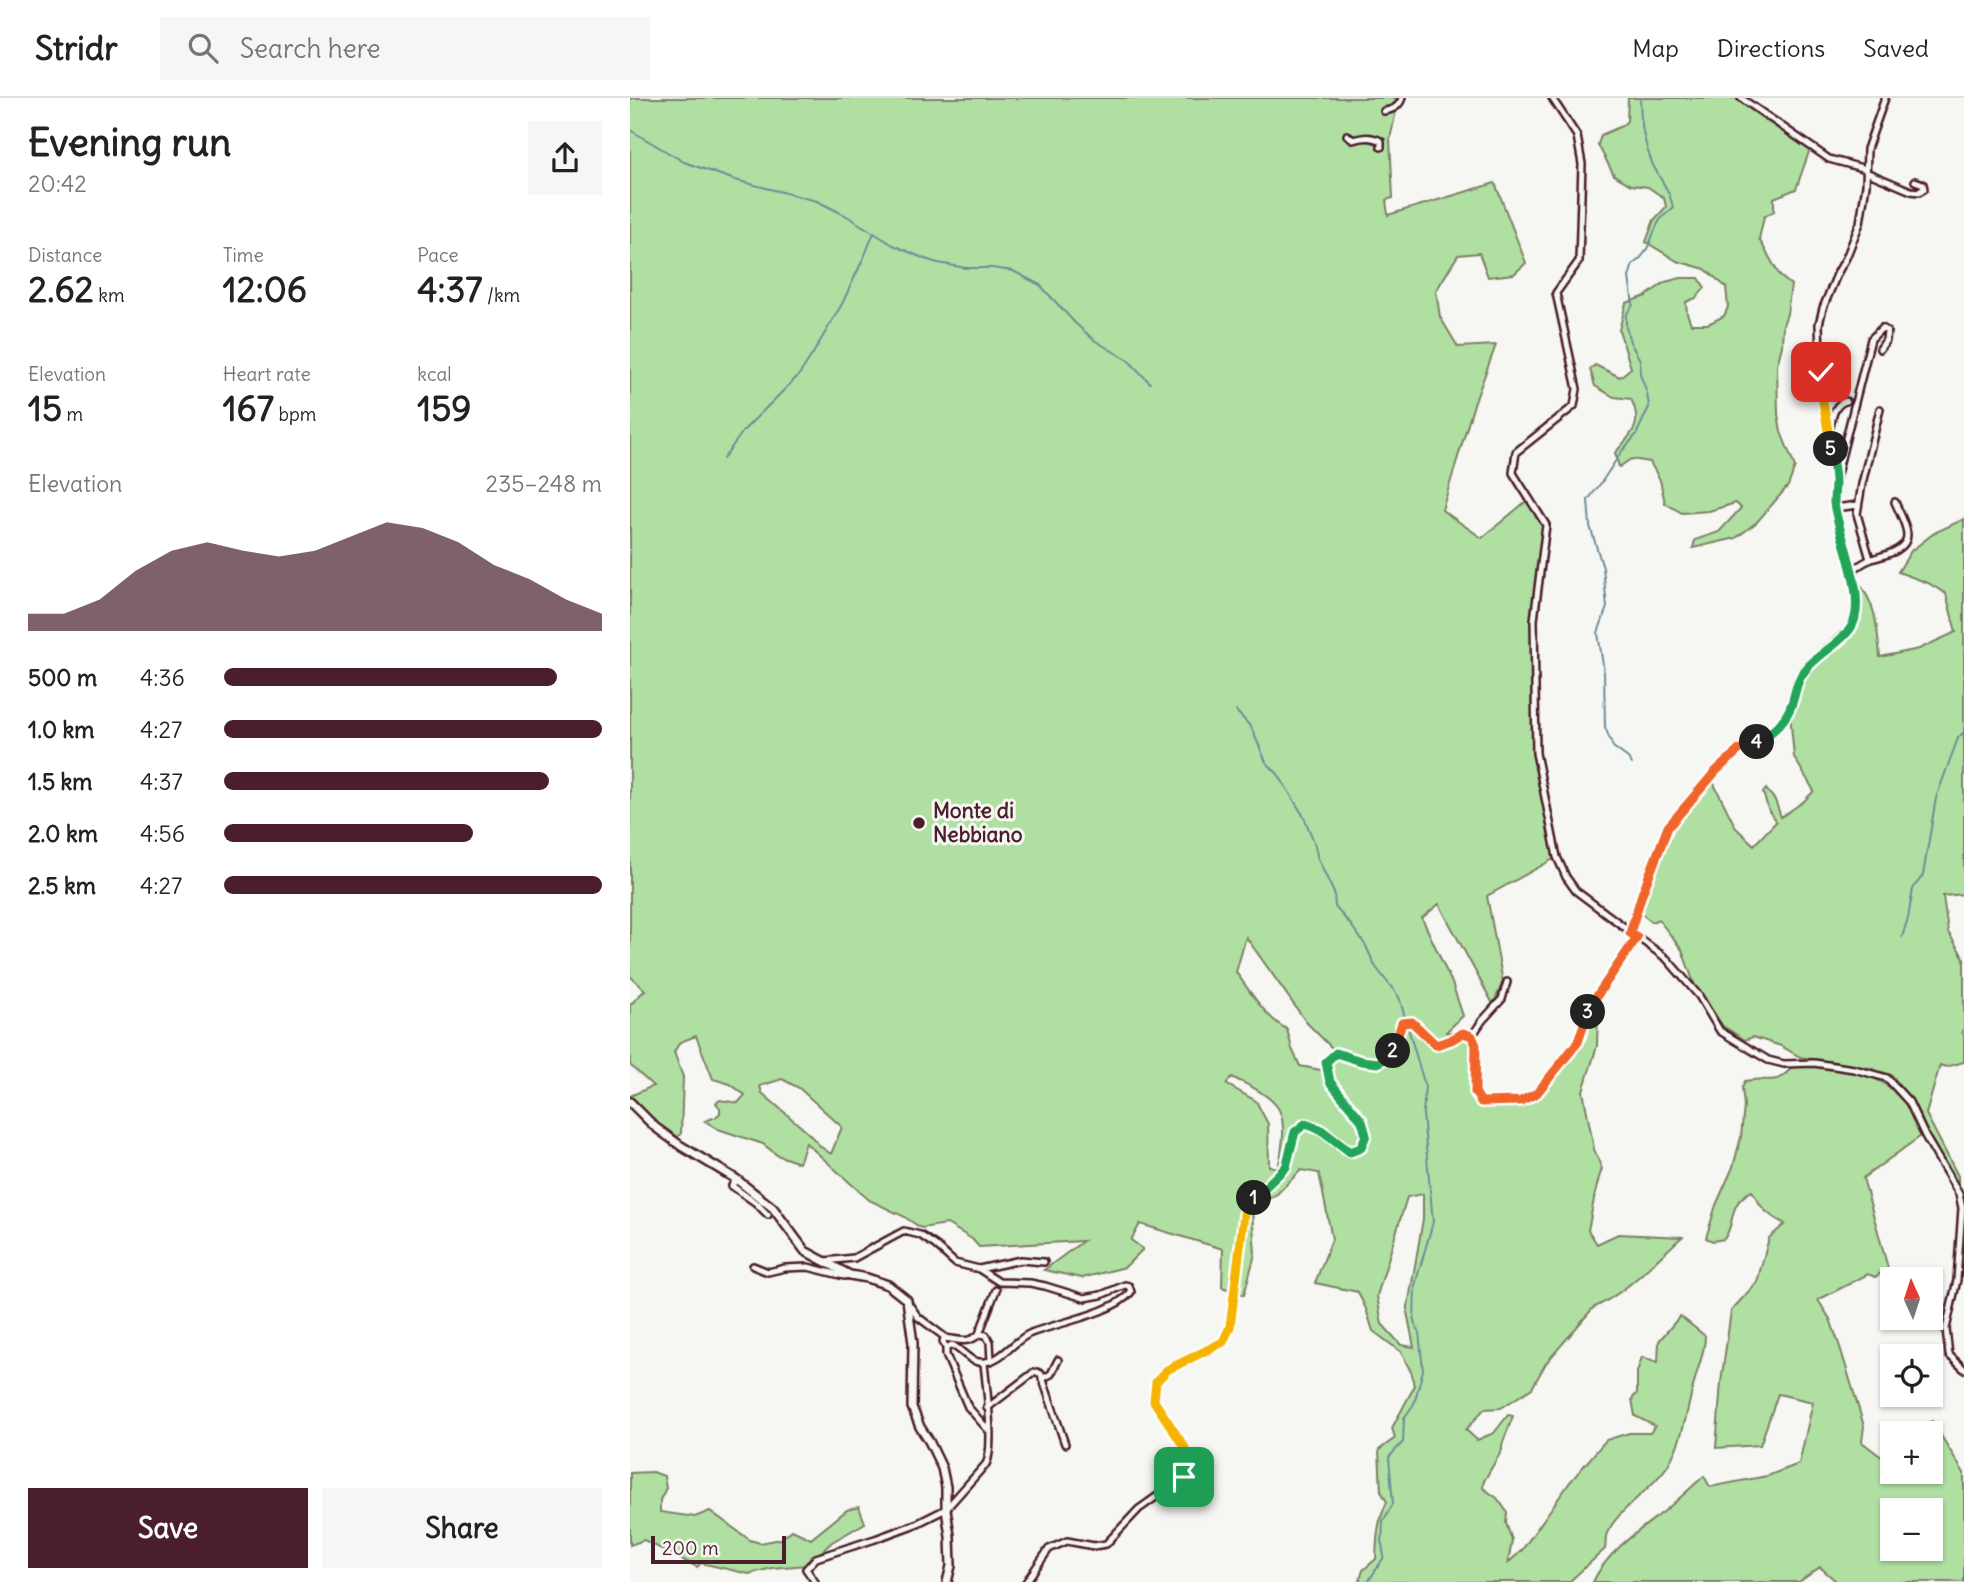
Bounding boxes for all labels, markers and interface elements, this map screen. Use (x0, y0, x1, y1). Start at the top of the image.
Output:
search box (160, 17, 650, 80)
text: Stridr (35, 27, 118, 69)
icon: search (184, 29, 222, 67)
text: Search here (240, 32, 381, 65)
text: Map (1632, 33, 1679, 63)
text: Directions (1717, 33, 1825, 63)
text: Saved (1863, 33, 1929, 63)
text: Evening run (28, 119, 231, 166)
button: share (528, 121, 602, 195)
text: 20:42 (28, 169, 87, 198)
text: Distance (28, 243, 102, 267)
text: Time (223, 243, 264, 267)
text: Pace (417, 243, 459, 267)
text: 2.62 (28, 267, 94, 311)
text: 12:06 (223, 267, 307, 311)
text: 4:37 (417, 267, 483, 311)
text: km (94, 283, 125, 307)
text: /km (483, 283, 520, 307)
pin (1791, 342, 1851, 402)
icon: check (1802, 353, 1840, 391)
text: Elevation (28, 362, 106, 386)
text: Heart rate (223, 362, 311, 386)
text: kcal (417, 362, 452, 386)
text: 15 (28, 386, 62, 430)
text: 167 (223, 386, 274, 430)
text: 159 (417, 386, 471, 430)
text: m (62, 402, 83, 426)
text: bpm (274, 402, 316, 426)
pin: 5 (1814, 432, 1848, 466)
text: 5 (1825, 436, 1836, 460)
text: Elevation (28, 469, 122, 498)
text: 235–248 m (486, 469, 602, 498)
text: 500 m (28, 663, 97, 692)
text: 4:36 (140, 663, 185, 692)
text: 1.0 km (28, 715, 94, 744)
text: 4:27 (140, 715, 182, 744)
pin: 4 (1740, 724, 1774, 760)
text: 4 (1751, 729, 1762, 753)
text: 1.5 km (28, 767, 93, 796)
text: 4:37 (140, 767, 183, 796)
place label: Monte di Nebbiano (933, 797, 1023, 848)
marker: Monte di Nebbiano (911, 815, 927, 831)
text: 2.0 km (28, 819, 98, 848)
text: 4:56 (140, 819, 185, 848)
text: 2.5 km (28, 871, 96, 900)
text: 4:27 (140, 871, 182, 900)
pin: 3 (1570, 995, 1606, 1030)
text: 3 (1582, 999, 1593, 1023)
pin: 2 (1376, 1034, 1410, 1068)
text: 2 (1387, 1038, 1398, 1062)
pin: 1 (1236, 1180, 1272, 1216)
text: 1 (1250, 1185, 1257, 1209)
north arrow (1880, 1267, 1942, 1330)
map controls (1880, 1267, 1943, 1561)
button: locate (1880, 1344, 1943, 1407)
button: + (1880, 1421, 1943, 1484)
pin (1154, 1447, 1214, 1507)
icon: arrive (1165, 1458, 1203, 1496)
button: Save (28, 1488, 308, 1568)
button: Share (322, 1488, 602, 1568)
button: − (1880, 1498, 1943, 1561)
scale bar (651, 1533, 786, 1565)
text: 200 m (662, 1536, 719, 1560)

